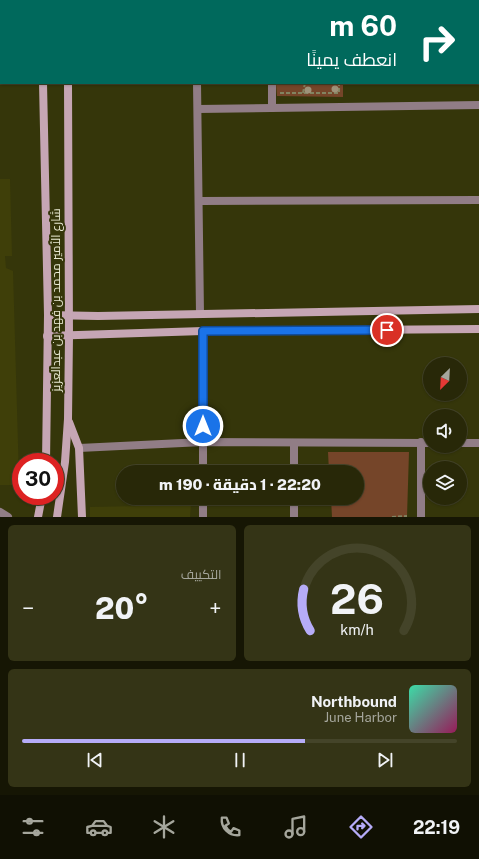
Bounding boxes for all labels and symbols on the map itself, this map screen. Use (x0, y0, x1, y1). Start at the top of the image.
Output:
street label: شارع الأمير محمد بن فهد بن عبدالعزيز (49, 208, 64, 393)
pin (370, 313, 404, 347)
north arrow (423, 357, 467, 401)
position arrow (182, 405, 224, 447)
speed limit sign: 30 (12, 453, 64, 505)

